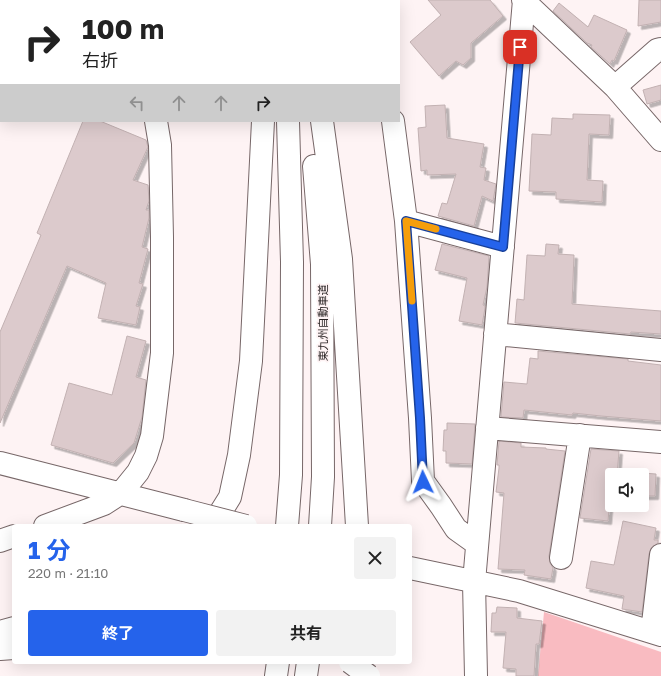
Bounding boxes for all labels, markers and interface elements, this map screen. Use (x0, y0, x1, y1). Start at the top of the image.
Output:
text: 100 m (82, 12, 164, 45)
icon: right (16, 16, 68, 68)
pin (503, 30, 537, 64)
icon: arrive (509, 36, 531, 58)
text: 右折 (82, 49, 118, 71)
icon: left (126, 92, 148, 114)
icon: ahead (168, 92, 190, 114)
icon: ahead (210, 92, 232, 114)
icon: right (252, 92, 274, 114)
street label: 東九州自動車道 (316, 285, 329, 362)
position arrow (402, 461, 444, 503)
map controls (605, 468, 649, 512)
button: sound (605, 468, 649, 512)
text: 1 分 (28, 535, 70, 564)
button: close (354, 537, 396, 579)
text: 220 m · 21:10 (28, 565, 108, 581)
button: 終了 (28, 610, 208, 656)
button: 共有 (216, 610, 396, 656)

